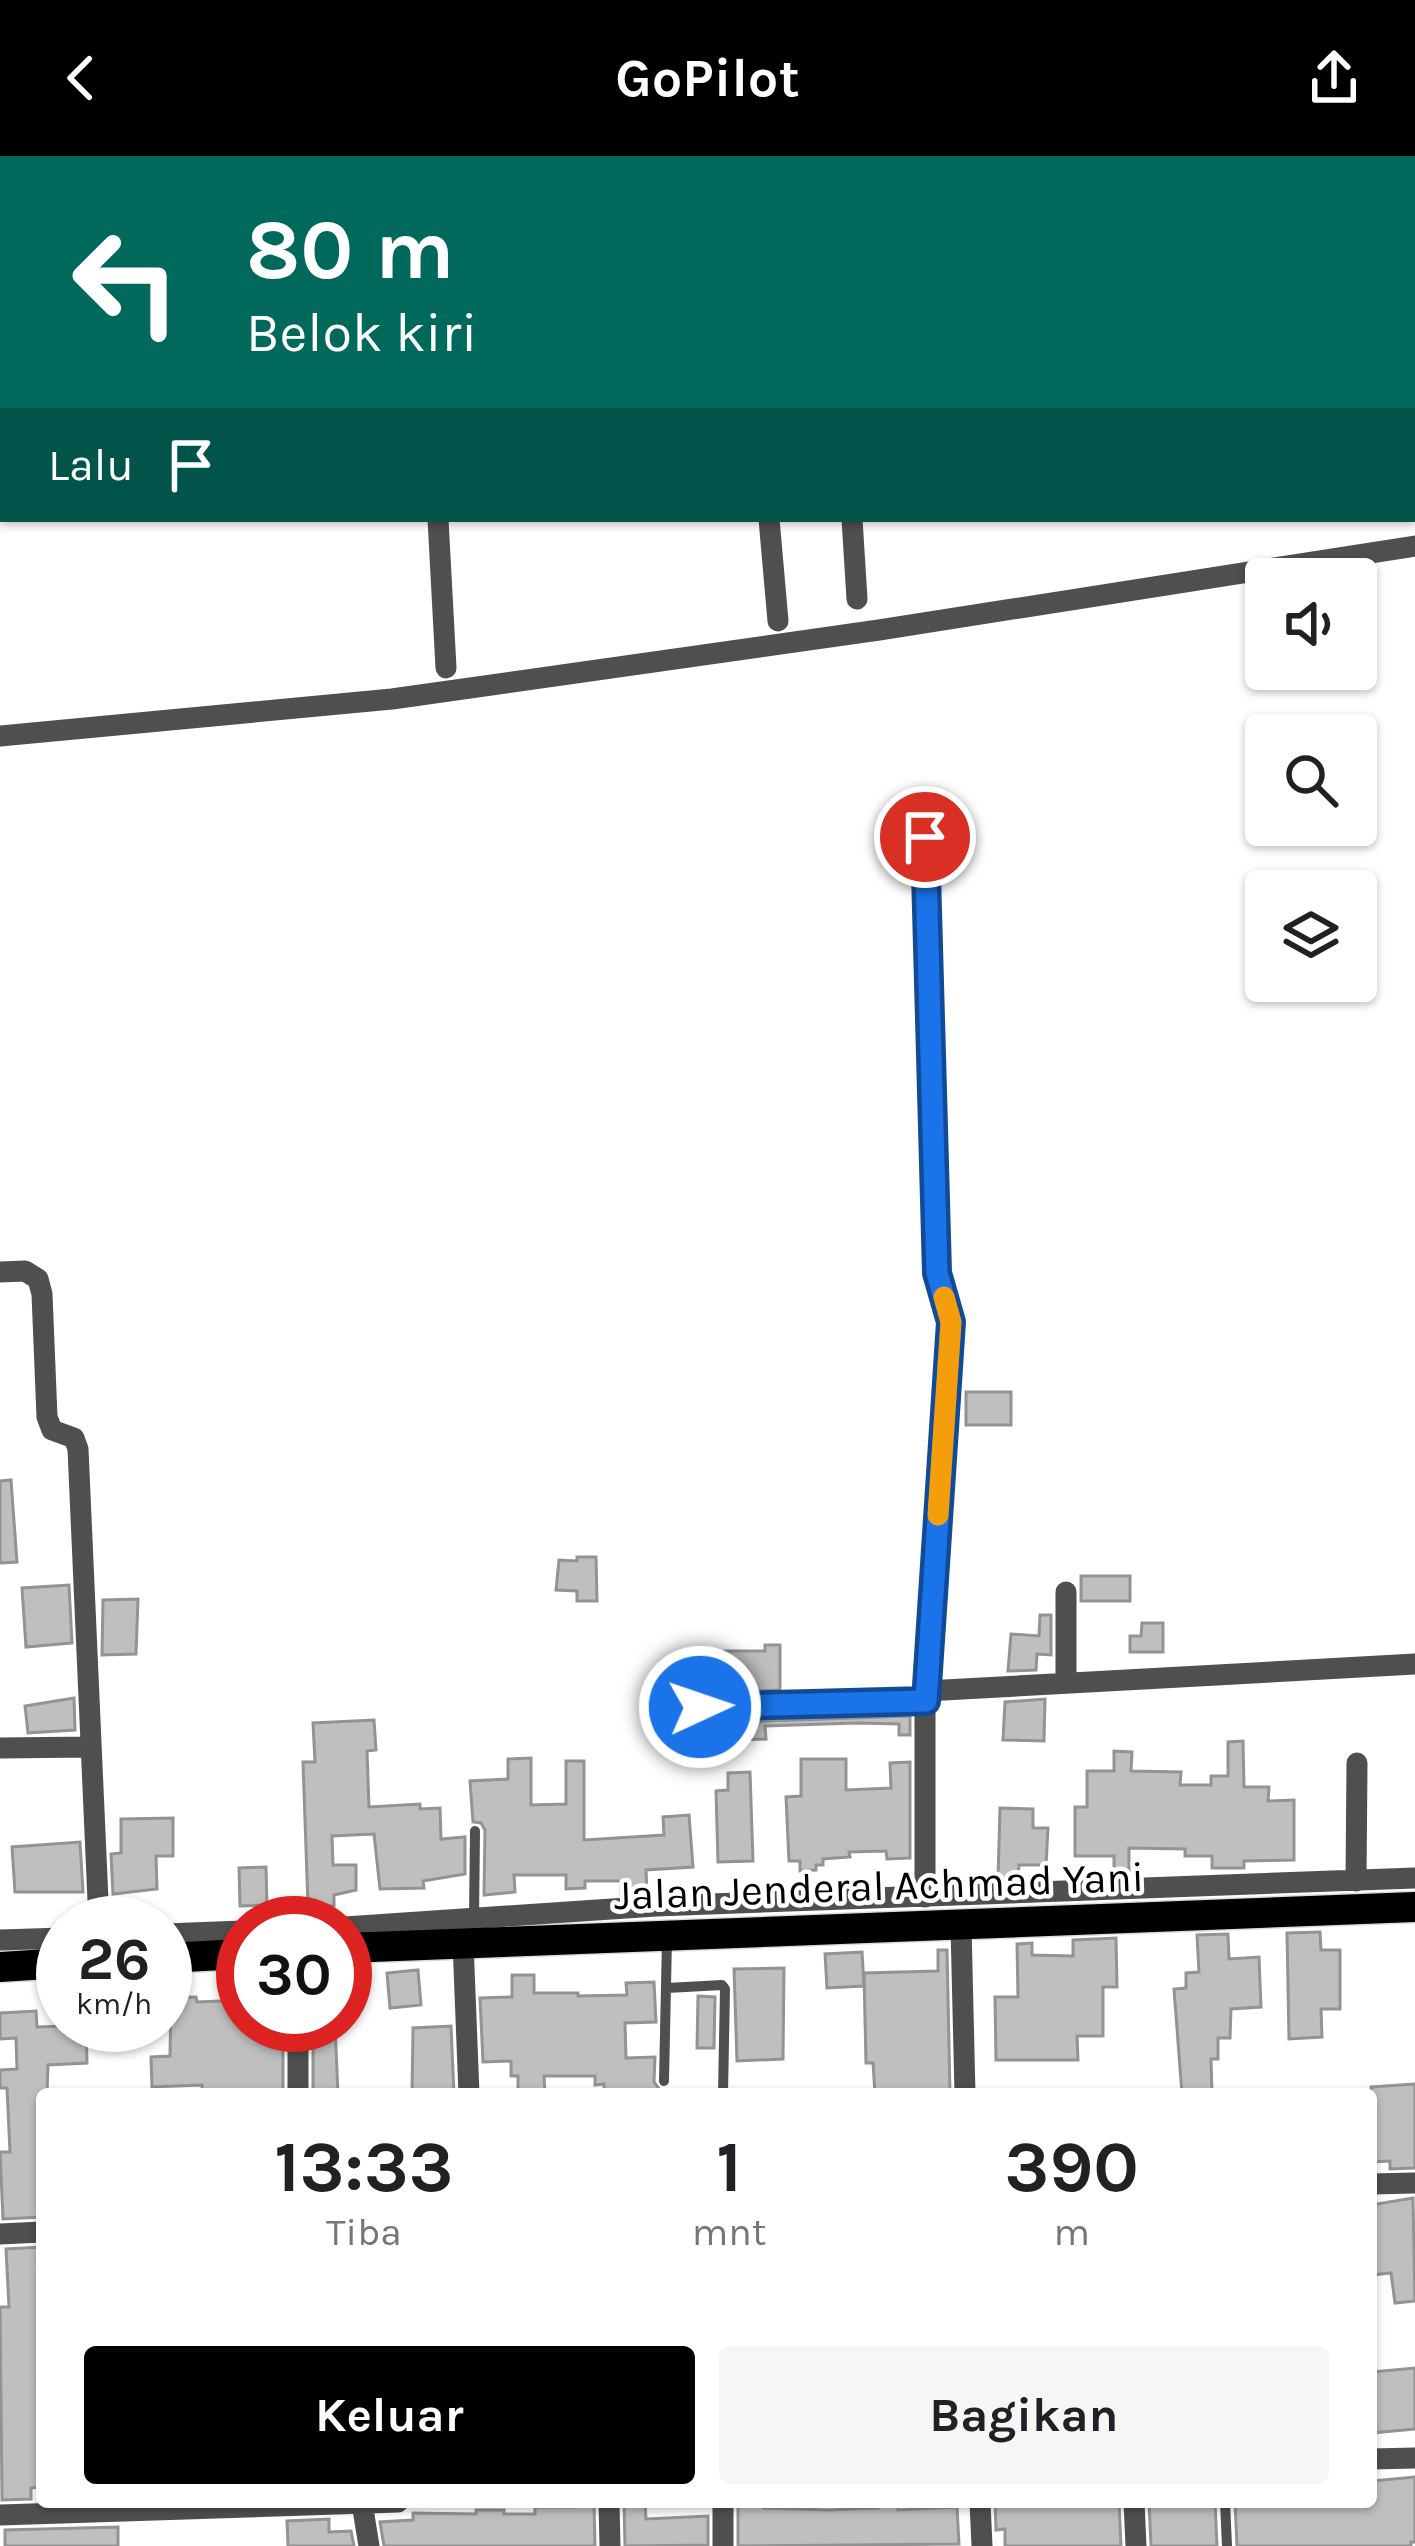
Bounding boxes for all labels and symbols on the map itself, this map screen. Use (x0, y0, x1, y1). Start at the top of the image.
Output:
pin (874, 786, 976, 888)
position arrow (637, 1644, 763, 1770)
street label: Jalan Jenderal Achmad Yani (613, 1852, 1145, 1920)
speed limit sign: 30 (216, 1896, 372, 2052)

